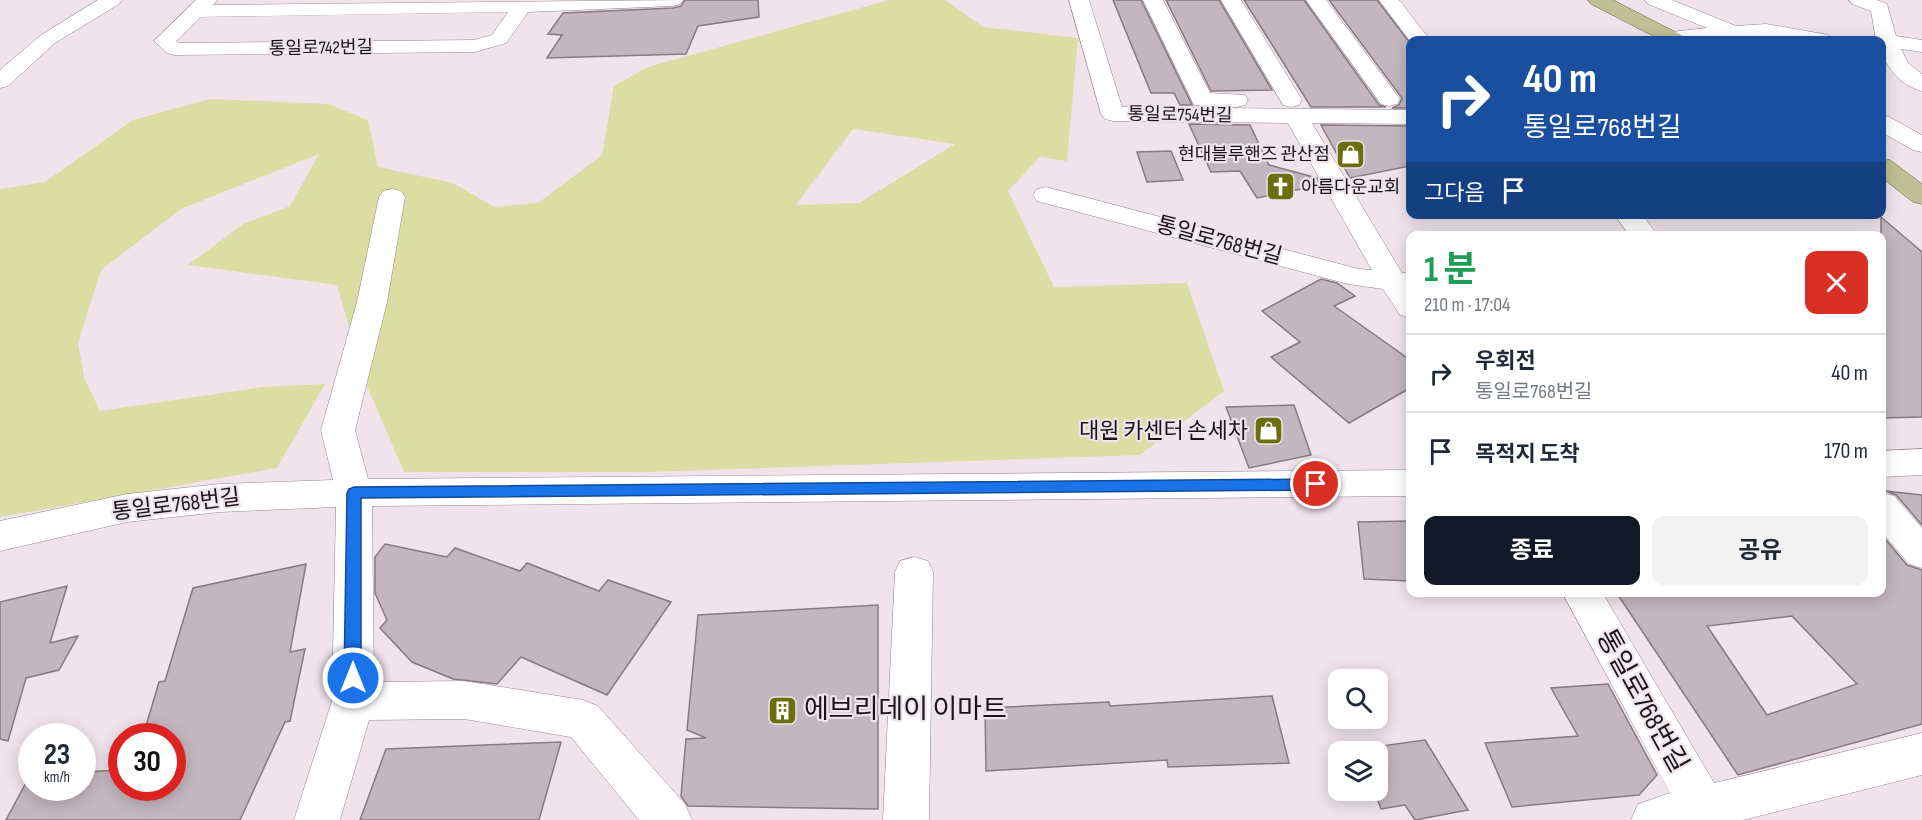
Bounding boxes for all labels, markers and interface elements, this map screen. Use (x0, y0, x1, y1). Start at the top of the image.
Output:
street label: 통일로742번길 (269, 37, 373, 59)
text: 40 m (1523, 54, 1597, 105)
icon: right (1424, 60, 1502, 138)
street label: 통일로754번길 (1127, 104, 1233, 126)
text: 통일로768번길 (1523, 112, 1682, 144)
shop icon: 현대블루핸즈 관산점 (1335, 138, 1367, 170)
place label: 현대블루핸즈 관산점 (1178, 144, 1330, 165)
church icon: 아름다운교회 (1264, 171, 1296, 203)
icon: arrive (1497, 174, 1530, 207)
place label: 아름다운교회 (1301, 177, 1400, 198)
text: 그다음 (1424, 180, 1485, 207)
street label: 통일로768번길 (1153, 211, 1285, 271)
text: 1 분 (1424, 249, 1477, 292)
button: close (1805, 251, 1868, 314)
text: 210 m · 17:04 (1424, 293, 1510, 317)
text: 우회전 (1475, 348, 1536, 375)
icon: right (1424, 357, 1457, 390)
text: 40 m (1831, 360, 1868, 387)
text: 통일로768번길 (1475, 380, 1593, 404)
shop icon: 대원 카센터 손세차 (1253, 415, 1285, 447)
place label: 대원 카센터 손세차 (1079, 418, 1248, 445)
icon: arrive (1424, 435, 1457, 468)
text: 170 m (1824, 438, 1868, 465)
text: 목적지 도착 (1475, 441, 1580, 468)
pin (1290, 458, 1341, 509)
icon: arrive (1299, 467, 1332, 500)
street label: 통일로768번길 (110, 484, 242, 526)
button: 종료 (1424, 516, 1640, 585)
button: 공유 (1652, 516, 1868, 585)
street label: 통일로768번길 (1590, 624, 1694, 778)
position arrow (321, 646, 385, 710)
map controls (1328, 669, 1388, 801)
button: search (1328, 669, 1388, 729)
building icon: 에브리데이 이마트 (767, 694, 799, 726)
place label: 에브리데이 이마트 (804, 694, 1007, 726)
speed limit sign: 30 (108, 723, 186, 801)
text: 23 (44, 737, 70, 773)
button: layers (1328, 741, 1388, 801)
text: km/h (44, 768, 70, 787)

